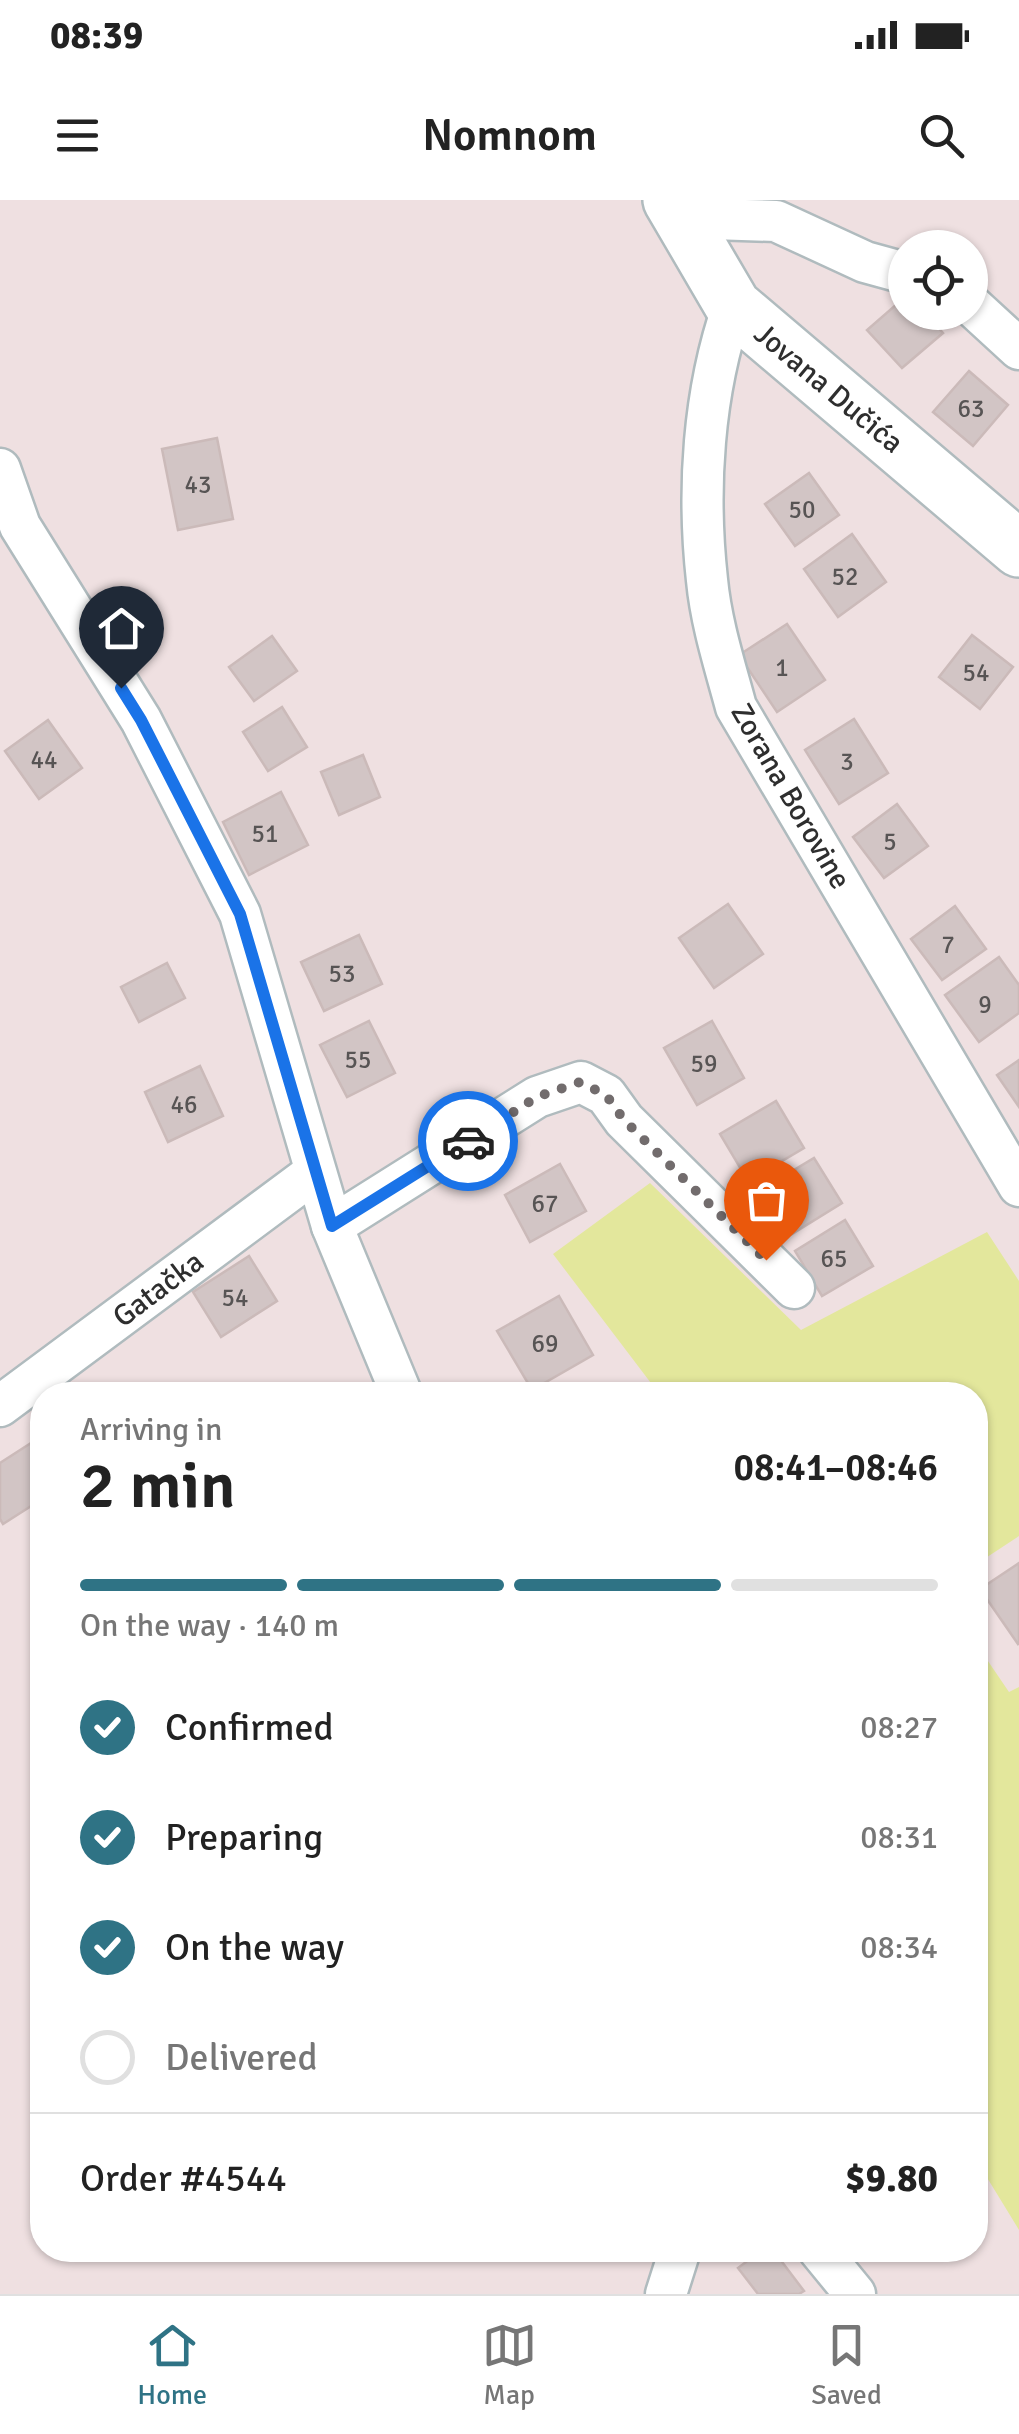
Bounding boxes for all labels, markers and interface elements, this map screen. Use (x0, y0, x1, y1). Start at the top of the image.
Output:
text: 08:39 (50, 12, 143, 59)
icon: menu (50, 108, 105, 163)
text: Nomnom (422, 108, 597, 163)
icon: search (914, 108, 969, 163)
map controls (888, 230, 988, 330)
button: locate (888, 230, 988, 330)
street label: Jovana Dučića (747, 315, 911, 462)
house number: 63 (957, 393, 985, 424)
house number: 43 (184, 469, 212, 500)
house number: 50 (788, 494, 816, 525)
house number: 52 (831, 561, 859, 592)
pin (79, 586, 164, 689)
icon: home (94, 601, 149, 656)
house number: 1 (775, 652, 789, 683)
house number: 54 (962, 657, 990, 688)
street label: Zorana Borovine (722, 697, 859, 896)
house number: 44 (30, 744, 58, 775)
house number: 3 (840, 746, 854, 777)
house number: 51 (251, 818, 279, 849)
house number: 5 (883, 826, 897, 857)
house number: 7 (941, 929, 955, 960)
house number: 53 (328, 958, 356, 989)
house number: 9 (978, 989, 992, 1020)
house number: 55 (344, 1044, 372, 1075)
house number: 59 (690, 1048, 718, 1079)
house number: 46 (170, 1089, 198, 1120)
courier (418, 1091, 518, 1191)
icon: car (441, 1114, 496, 1169)
pin (724, 1158, 809, 1261)
icon: bag (739, 1173, 794, 1228)
house number: 67 (531, 1188, 559, 1219)
street label: Gatačka (106, 1243, 211, 1336)
house number: 65 (820, 1243, 848, 1274)
house number: 54 (221, 1282, 249, 1313)
house number: 69 (531, 1328, 559, 1359)
text: Arriving in (80, 1410, 222, 1449)
text: 08:41–08:46 (733, 1444, 938, 1491)
text: 2 min (80, 1446, 236, 1526)
text: On the way · 140 m (80, 1606, 339, 1645)
icon: check (80, 1700, 135, 1755)
text: Confirmed (165, 1704, 334, 1751)
text: 08:27 (860, 1708, 938, 1747)
icon: check (80, 1810, 135, 1865)
text: Preparing (165, 1814, 323, 1861)
text: 08:31 (860, 1818, 938, 1857)
icon: check (80, 1920, 135, 1975)
text: On the way (165, 1924, 344, 1971)
text: 08:34 (860, 1928, 938, 1967)
text: Delivered (165, 2034, 318, 2081)
text: Order #4544 (80, 2155, 287, 2202)
text: $9.80 (845, 2155, 938, 2202)
tab: Home (137, 2318, 207, 2412)
tab: Map (482, 2318, 537, 2412)
tab: Saved (811, 2318, 882, 2412)

